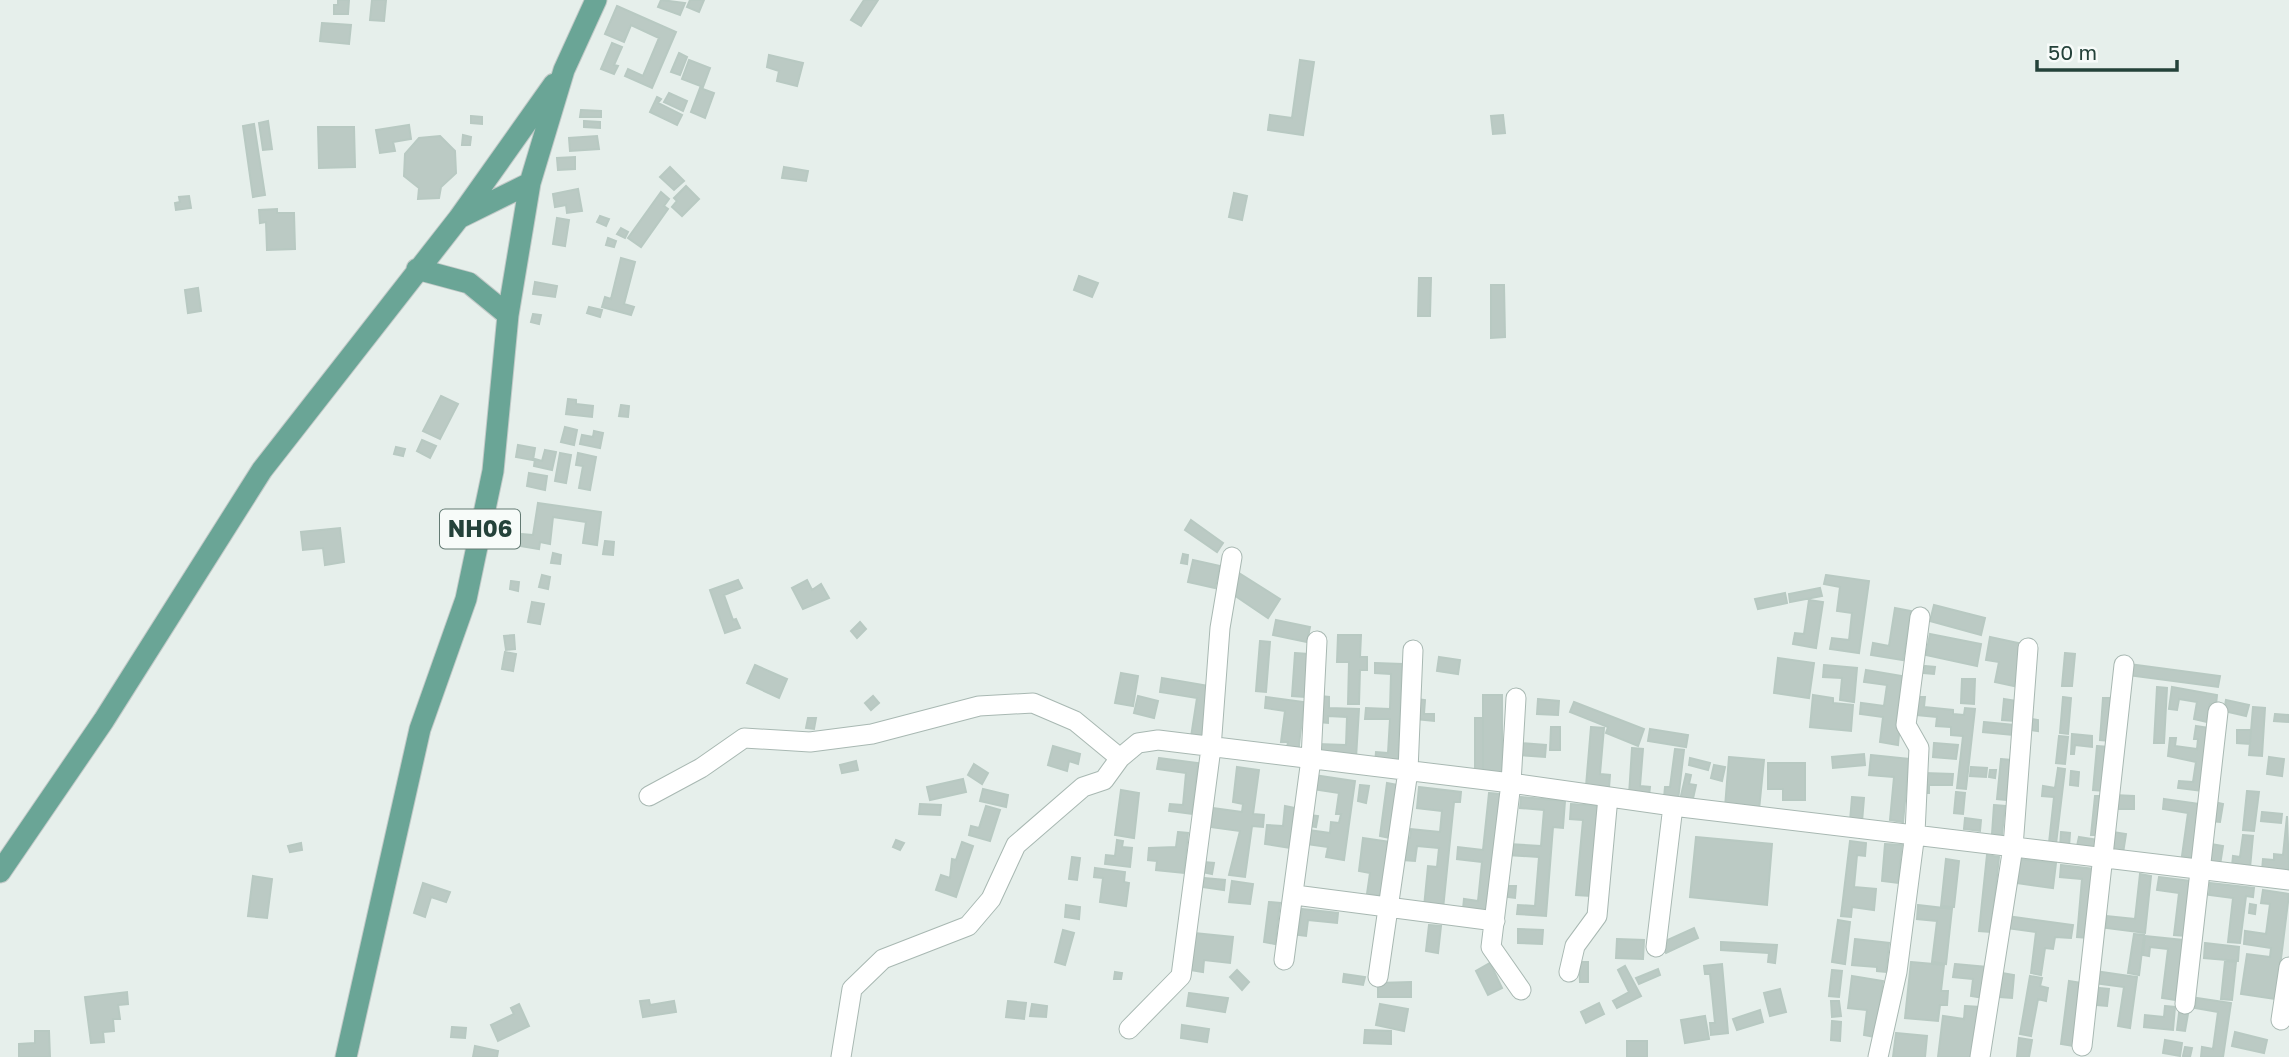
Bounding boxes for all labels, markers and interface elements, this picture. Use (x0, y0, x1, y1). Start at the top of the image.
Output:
scale bar (2037, 28, 2177, 72)
text: 50 m (2048, 39, 2097, 65)
road number: NH06 (440, 509, 520, 548)

